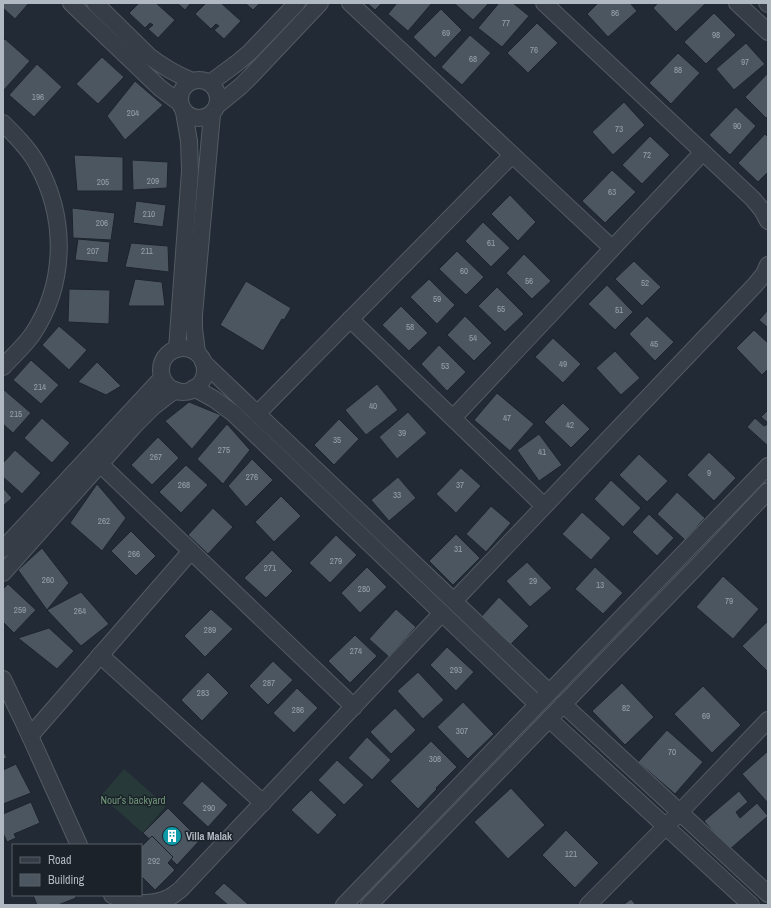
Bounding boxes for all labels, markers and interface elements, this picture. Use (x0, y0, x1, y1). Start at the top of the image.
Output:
house number: 86 (611, 7, 619, 19)
house number: 77 (502, 17, 510, 29)
house number: 69 (442, 27, 450, 39)
house number: 98 (712, 29, 720, 41)
house number: 76 (530, 44, 538, 56)
house number: 68 (469, 53, 477, 65)
house number: 97 (741, 56, 749, 68)
house number: 88 (674, 64, 682, 76)
house number: 196 (32, 91, 44, 103)
house number: 204 (127, 107, 139, 119)
house number: 90 (733, 120, 741, 132)
house number: 73 (615, 123, 623, 135)
house number: 72 (643, 149, 651, 161)
house number: 209 (147, 175, 159, 187)
house number: 205 (97, 176, 109, 188)
house number: 63 (608, 186, 616, 198)
house number: 210 (143, 208, 155, 220)
house number: 206 (96, 217, 108, 229)
house number: 61 (487, 237, 495, 249)
house number: 207 (87, 245, 99, 257)
house number: 211 (141, 245, 153, 257)
house number: 60 (460, 265, 468, 277)
house number: 56 (525, 275, 533, 287)
house number: 52 (641, 277, 649, 289)
house number: 59 (433, 293, 441, 305)
house number: 55 (497, 303, 505, 315)
house number: 51 (615, 304, 623, 316)
house number: 58 (406, 321, 414, 333)
house number: 54 (469, 332, 477, 344)
house number: 45 (650, 338, 658, 350)
house number: 49 (559, 358, 567, 370)
house number: 53 (441, 360, 449, 372)
house number: 214 (34, 381, 46, 393)
house number: 40 (369, 400, 377, 412)
house number: 215 (10, 408, 22, 420)
house number: 47 (503, 412, 511, 424)
house number: 42 (566, 419, 574, 431)
house number: 39 (398, 427, 406, 439)
house number: 35 (333, 434, 341, 446)
house number: 275 (218, 444, 230, 456)
house number: 41 (538, 446, 546, 458)
house number: 267 (150, 451, 162, 463)
house number: 9 (707, 467, 711, 479)
house number: 276 (246, 471, 258, 483)
house number: 268 (178, 479, 190, 491)
house number: 37 (456, 479, 464, 491)
house number: 33 (393, 489, 401, 501)
house number: 262 (98, 515, 110, 527)
house number: 31 (454, 543, 462, 555)
house number: 266 (128, 548, 140, 560)
house number: 279 (330, 555, 342, 567)
house number: 271 (264, 562, 276, 574)
house number: 260 (42, 574, 54, 586)
house number: 29 (529, 575, 537, 587)
house number: 13 (596, 579, 604, 591)
house number: 280 (358, 583, 370, 595)
house number: 79 (725, 595, 733, 607)
house number: 259 (14, 604, 26, 616)
house number: 264 (74, 605, 86, 617)
house number: 289 (204, 624, 216, 636)
house number: 274 (350, 645, 362, 657)
house number: 293 (450, 664, 462, 676)
house number: 287 (263, 677, 275, 689)
house number: 283 (197, 687, 209, 699)
house number: 82 (622, 702, 630, 714)
house number: 286 (292, 704, 304, 716)
house number: 69 (702, 710, 710, 722)
house number: 307 (456, 725, 468, 737)
house number: 70 (668, 746, 676, 758)
house number: 308 (429, 753, 441, 765)
park label: Nour's backyard (101, 793, 165, 807)
house number: 290 (203, 802, 215, 814)
building icon: Villa Malak (161, 825, 183, 847)
place label: Villa Malak (186, 829, 233, 843)
legend (12, 844, 142, 896)
house number: 121 (565, 848, 577, 860)
text: Road (48, 852, 72, 868)
house number: 292 (148, 855, 160, 867)
text: Building (48, 872, 85, 888)

